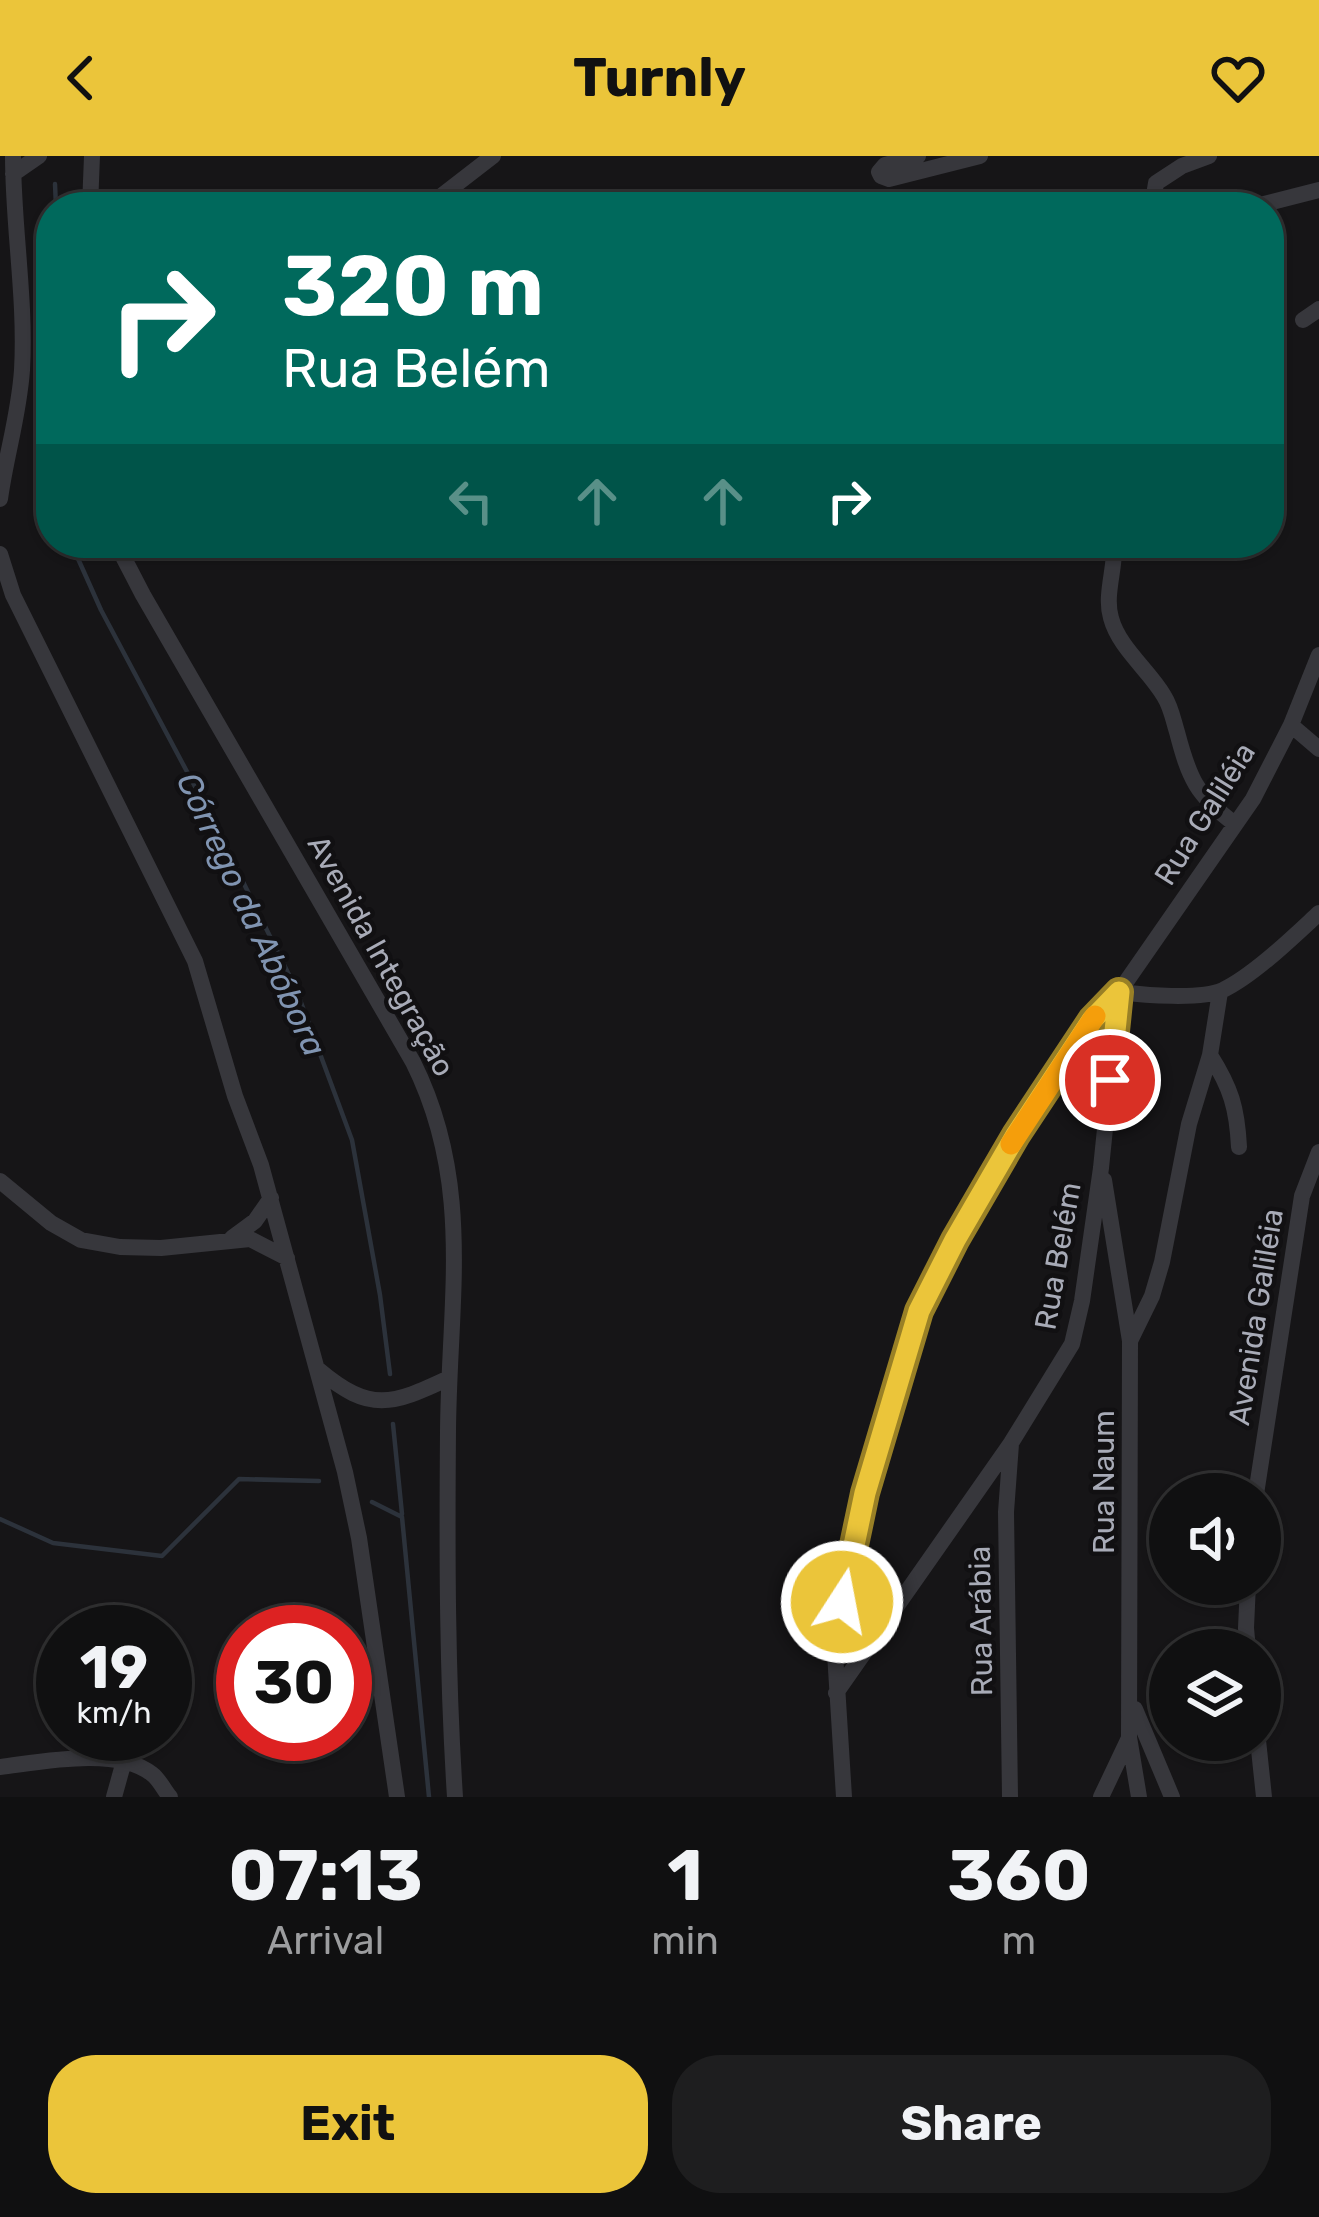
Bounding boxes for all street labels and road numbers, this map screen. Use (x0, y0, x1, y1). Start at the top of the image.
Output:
street label: Rua Galiléia (1147, 736, 1263, 892)
street label: Avenida Integração (300, 829, 462, 1083)
street label: Rua Belém (1027, 1179, 1089, 1333)
street label: Avenida Galiléia (1221, 1206, 1291, 1428)
street label: Rua Naum (1086, 1410, 1122, 1554)
street label: Rua Arábia (962, 1546, 1000, 1696)

